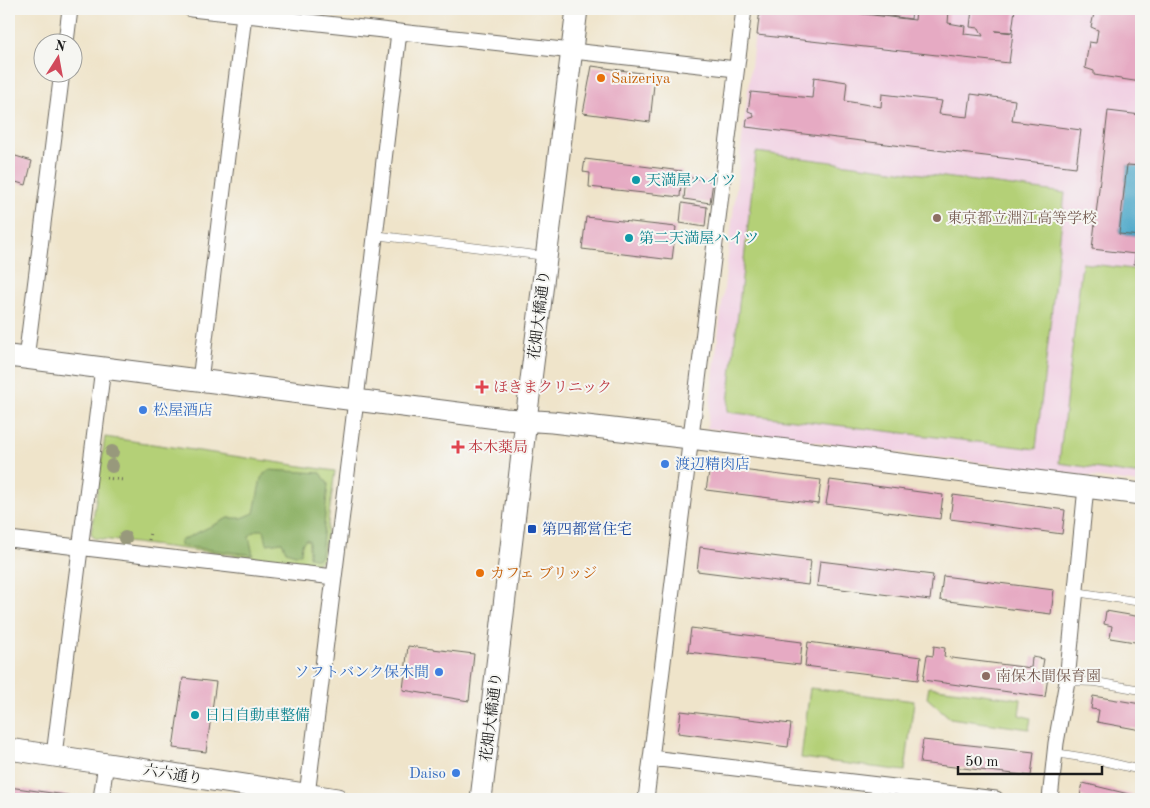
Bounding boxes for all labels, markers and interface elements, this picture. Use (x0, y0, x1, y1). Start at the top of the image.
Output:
north arrow (32, 32, 82, 82)
text: N (54, 38, 67, 54)
marker: Saizeriya (595, 72, 607, 84)
place label: Saizeriya (611, 72, 671, 87)
place label: 天満屋ハイツ (646, 172, 736, 189)
marker: 天満屋ハイツ (630, 174, 642, 186)
place label: 東京都立淵江高等学校 (947, 210, 1097, 227)
marker: 東京都立淵江高等学校 (931, 212, 943, 224)
place label: 第二天満屋ハイツ (639, 230, 759, 247)
marker: 第二天満屋ハイツ (623, 232, 635, 244)
street label: 花畑大橋通り (526, 269, 553, 361)
marker: ほきまクリニック (475, 380, 489, 394)
place label: ほきまクリニック (493, 380, 612, 396)
place label: 松屋酒店 (153, 402, 213, 419)
marker: 松屋酒店 (137, 404, 149, 416)
place label: 本木薬局 (468, 439, 528, 456)
marker: 本木薬局 (452, 441, 464, 453)
place label: 渡辺精肉店 (675, 456, 750, 473)
marker: 渡辺精肉店 (659, 458, 671, 470)
place label: 第四都営住宅 (542, 521, 632, 538)
marker: 第四都営住宅 (526, 523, 538, 535)
place label: カフェ ブリッジ (490, 565, 597, 582)
marker: カフェ ブリッジ (474, 567, 486, 579)
place label: ソフトバンク保木間 (295, 664, 429, 681)
marker: ソフトバンク保木間 (433, 666, 445, 678)
place label: 南保木間保育園 (996, 668, 1101, 685)
marker: 南保木間保育園 (980, 670, 992, 682)
street label: 花畑大橋通り (478, 671, 505, 763)
place label: 日日自動車整備 (205, 707, 310, 724)
marker: 日日自動車整備 (189, 709, 201, 721)
scale bar (958, 743, 1101, 775)
text: 50 m (965, 755, 999, 770)
street label: 六六通り (142, 761, 204, 788)
place label: Daiso (409, 767, 446, 782)
marker: Daiso (450, 767, 462, 779)

